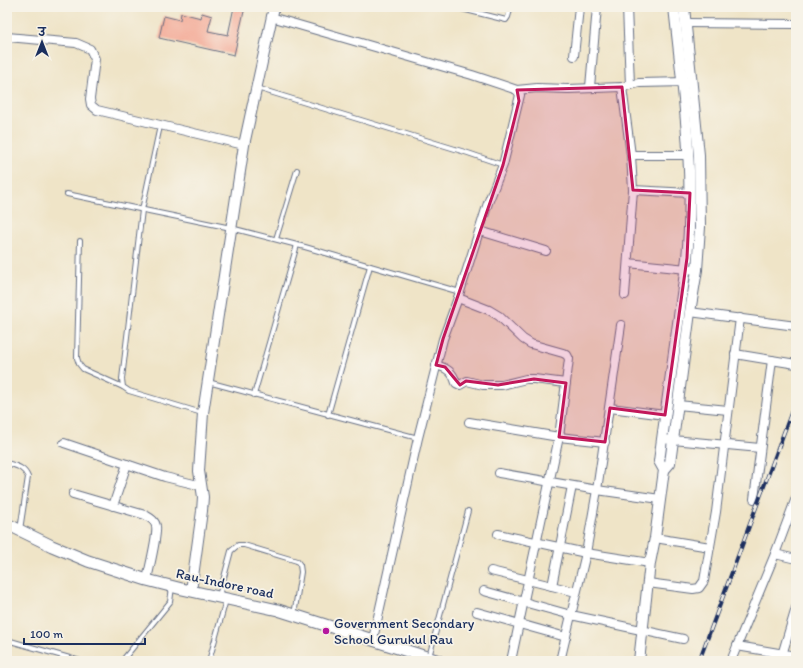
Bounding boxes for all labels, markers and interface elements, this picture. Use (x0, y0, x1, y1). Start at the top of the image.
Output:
north arrow (22, 22, 62, 62)
text: उ (37, 26, 47, 39)
street label: Rau-Indore road (174, 565, 276, 602)
place label: Government Secondary School Gurukul Rau (334, 615, 475, 648)
scale bar (24, 620, 145, 646)
marker: Government Secondary School Gurukul Rau (321, 626, 331, 636)
text: 100 m (30, 627, 63, 641)

